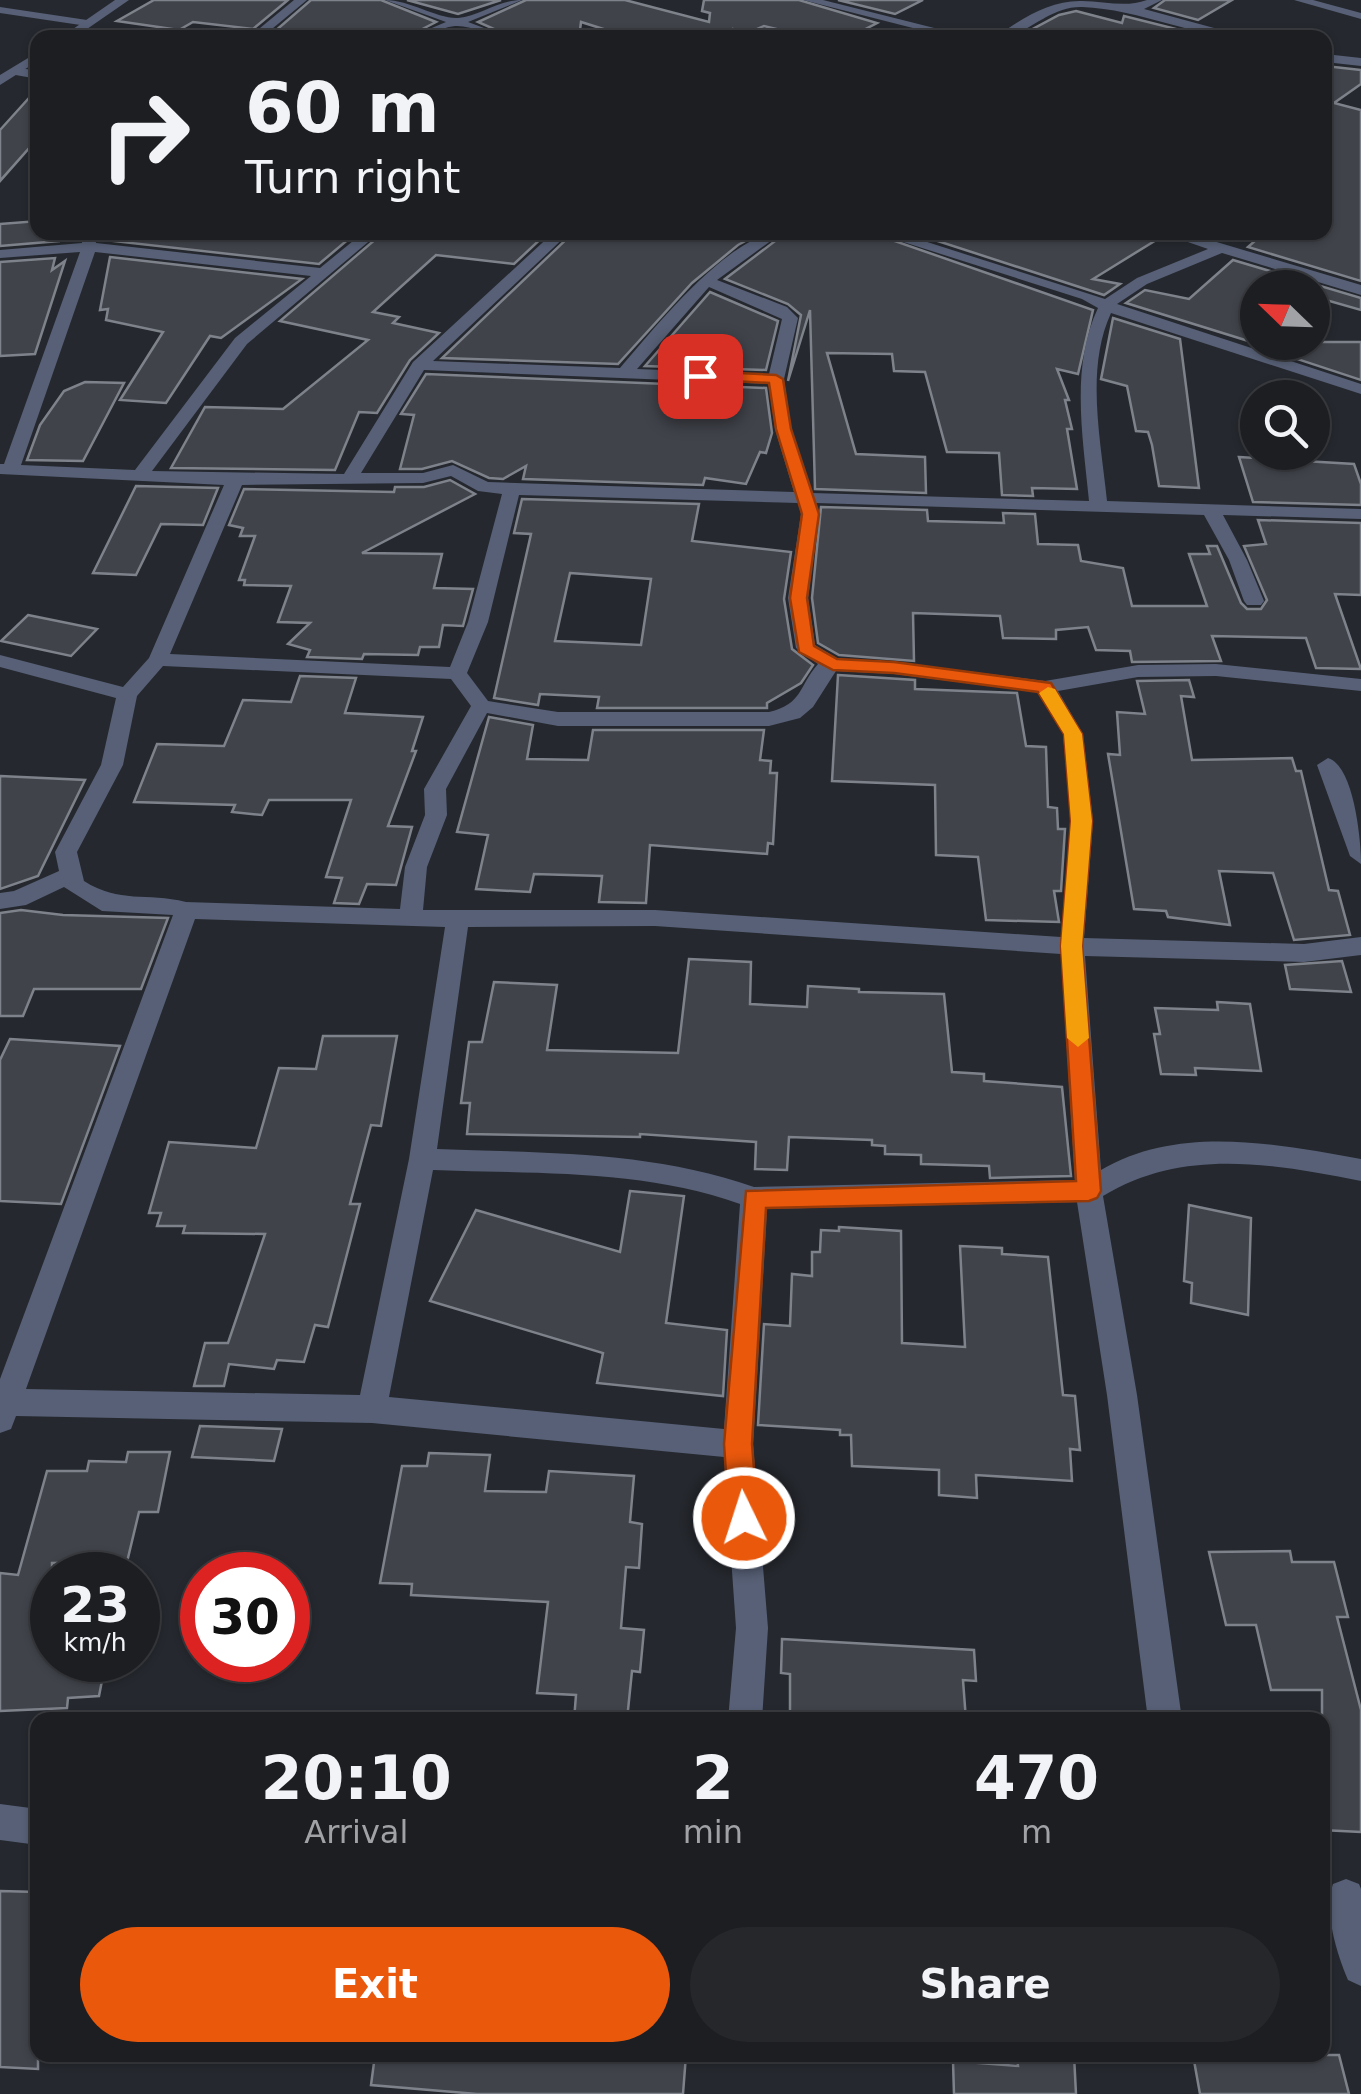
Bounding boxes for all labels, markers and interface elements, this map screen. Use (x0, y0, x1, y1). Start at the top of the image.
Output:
text: 60 m (245, 67, 440, 149)
icon: right (80, 70, 210, 200)
text: Turn right (245, 151, 460, 204)
north arrow (1240, 270, 1330, 360)
map controls (1240, 270, 1330, 470)
pin (658, 334, 743, 419)
icon: arrive (673, 349, 728, 404)
button: search (1240, 380, 1330, 470)
position arrow (692, 1466, 796, 1570)
speed limit sign: 30 (180, 1552, 310, 1682)
text: 23 (60, 1576, 130, 1634)
text: km/h (63, 1628, 127, 1657)
text: 20:10 (261, 1743, 452, 1813)
text: 2 (692, 1743, 734, 1813)
text: 470 (974, 1743, 1099, 1813)
text: Arrival (304, 1813, 408, 1851)
text: min (683, 1813, 743, 1851)
text: m (1021, 1813, 1052, 1851)
button: Exit (80, 1927, 670, 2042)
button: Share (690, 1927, 1280, 2042)

